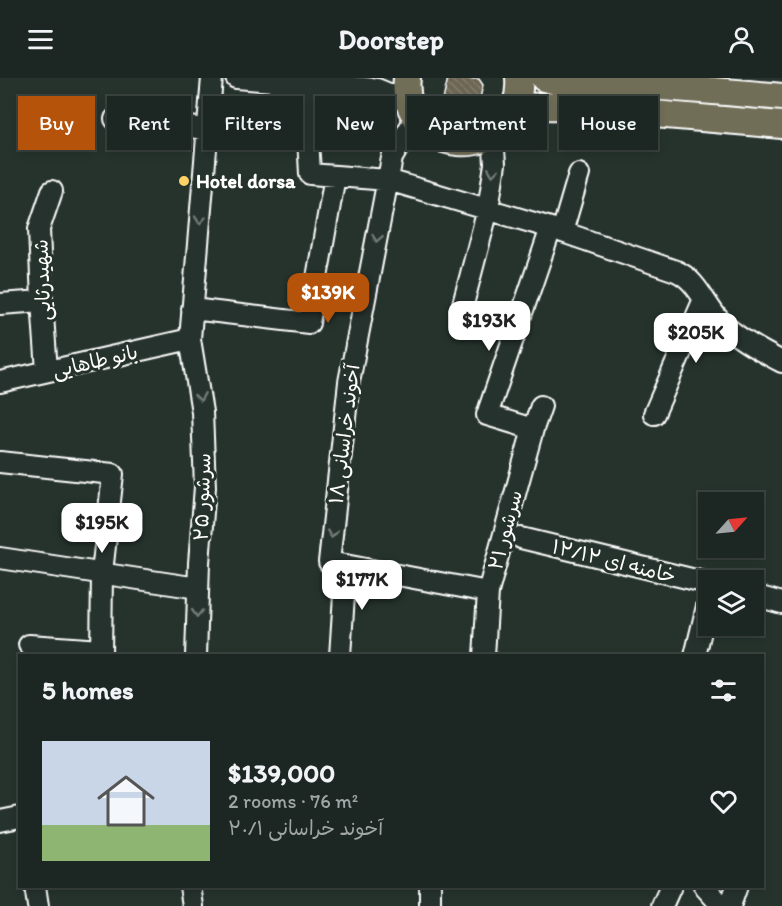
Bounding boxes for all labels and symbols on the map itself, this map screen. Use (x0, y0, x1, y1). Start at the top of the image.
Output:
one-way arrow (488, 167, 500, 176)
place label: Hotel dorsa (196, 169, 296, 193)
marker: Hotel dorsa (177, 174, 191, 188)
one-way arrow (194, 215, 207, 225)
one-way arrow (371, 232, 384, 242)
street label: شهیدرثایی (29, 239, 56, 321)
pin: $139K (286, 273, 370, 324)
pin: $193K (447, 301, 531, 352)
pin: $205K (654, 313, 738, 364)
street label: بانو طاهایی (50, 340, 140, 383)
street label: آخوند خراسانی ۱۸ (324, 362, 366, 505)
one-way arrow (193, 392, 206, 402)
street label: سرشور ۲۵ (188, 453, 217, 542)
street label: سرشور ۲۱ (483, 487, 528, 573)
north arrow (698, 492, 764, 558)
pin: $195K (60, 503, 144, 554)
one-way arrow (326, 529, 339, 538)
street label: خامنه ای ۱۲/۱۲ (550, 534, 678, 588)
pin: $177K (320, 560, 404, 611)
one-way arrow (191, 608, 204, 617)

